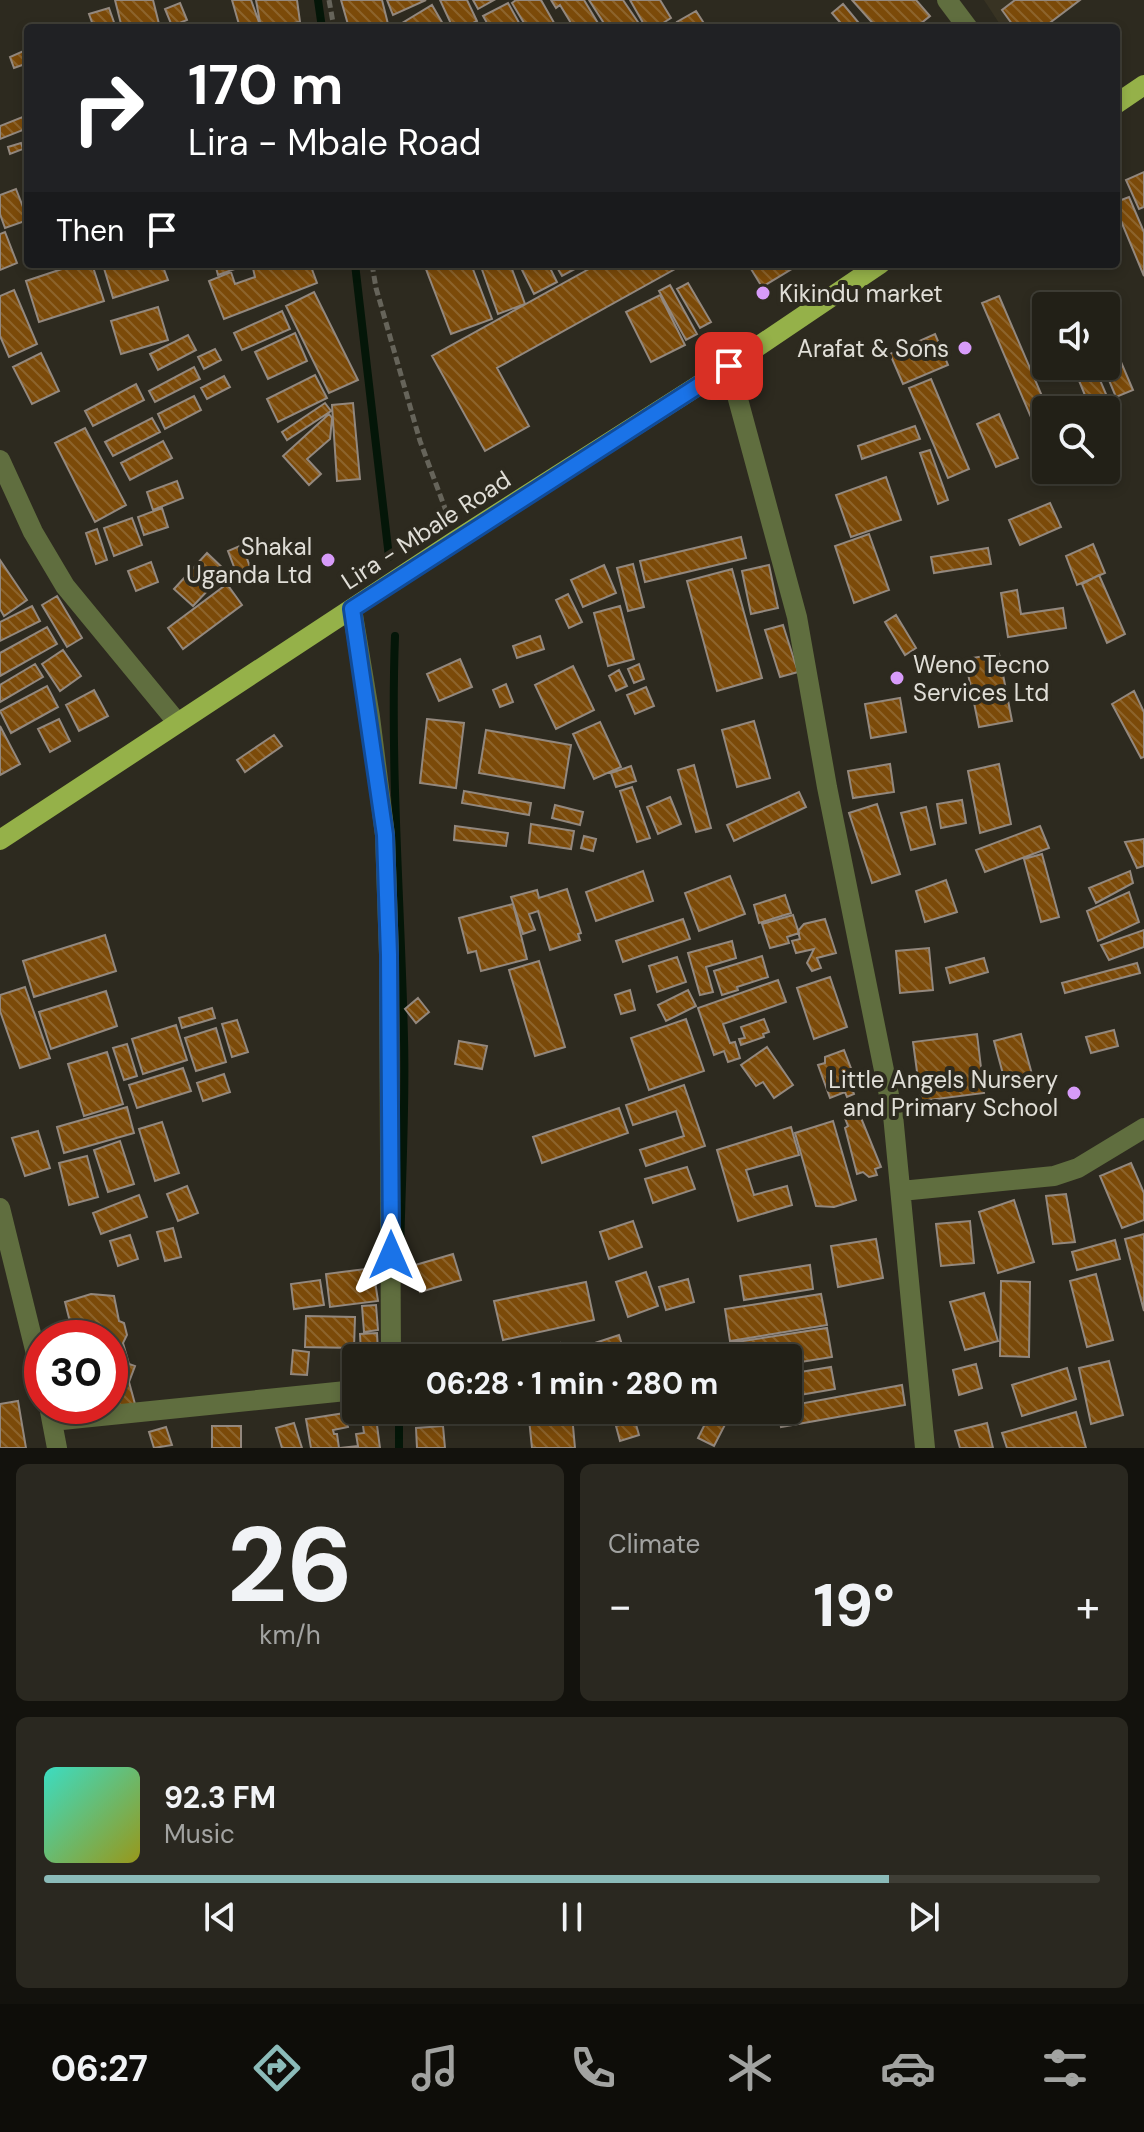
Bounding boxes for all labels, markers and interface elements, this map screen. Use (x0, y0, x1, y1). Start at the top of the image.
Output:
text: 170 m (188, 48, 343, 121)
icon: right (56, 56, 160, 160)
text: Lira - Mbale Road (188, 119, 481, 166)
icon: arrive (140, 208, 184, 252)
text: Then (56, 211, 124, 250)
place label: Kikindu market (779, 278, 943, 309)
marker: Kikindu market (754, 284, 772, 302)
map controls (1032, 292, 1120, 484)
button: sound (1032, 292, 1120, 380)
pin (695, 332, 763, 400)
place label: Arafat & Sons (797, 333, 949, 364)
marker: Arafat & Sons (956, 339, 974, 357)
icon: arrive (707, 344, 751, 388)
button: search (1032, 396, 1120, 484)
street label: Lira - Mbale Road (336, 464, 516, 596)
place label: Shakal Uganda Ltd (186, 531, 312, 590)
marker: Shakal Uganda Ltd (319, 551, 337, 569)
place label: Weno Tecno Services Ltd (913, 649, 1050, 708)
marker: Weno Tecno Services Ltd (888, 669, 906, 687)
place label: Little Angels Nursery and Primary School (828, 1064, 1058, 1123)
marker: Little Angels Nursery and Primary School (1065, 1084, 1083, 1102)
position arrow (349, 1213, 433, 1297)
speed limit sign: 30 (24, 1320, 128, 1424)
text: 06:28 · 1 min · 280 m (426, 1364, 718, 1403)
text: 26 (227, 1498, 353, 1633)
text: Climate (608, 1527, 700, 1561)
text: 19° (813, 1566, 895, 1645)
text: − (608, 1577, 632, 1635)
text: + (1076, 1577, 1100, 1635)
text: km/h (259, 1618, 321, 1652)
text: 92.3 FM (164, 1778, 276, 1817)
text: Music (164, 1817, 235, 1851)
icon: previous (198, 1895, 242, 1939)
icon: pause (550, 1895, 594, 1939)
icon: next (902, 1895, 946, 1939)
icon: directions (249, 2040, 305, 2096)
icon: music (407, 2040, 463, 2096)
icon: phone (565, 2040, 621, 2096)
icon: climate (722, 2040, 778, 2096)
icon: car (880, 2040, 936, 2096)
icon: filters (1037, 2040, 1093, 2096)
text: 06:27 (51, 2045, 148, 2092)

